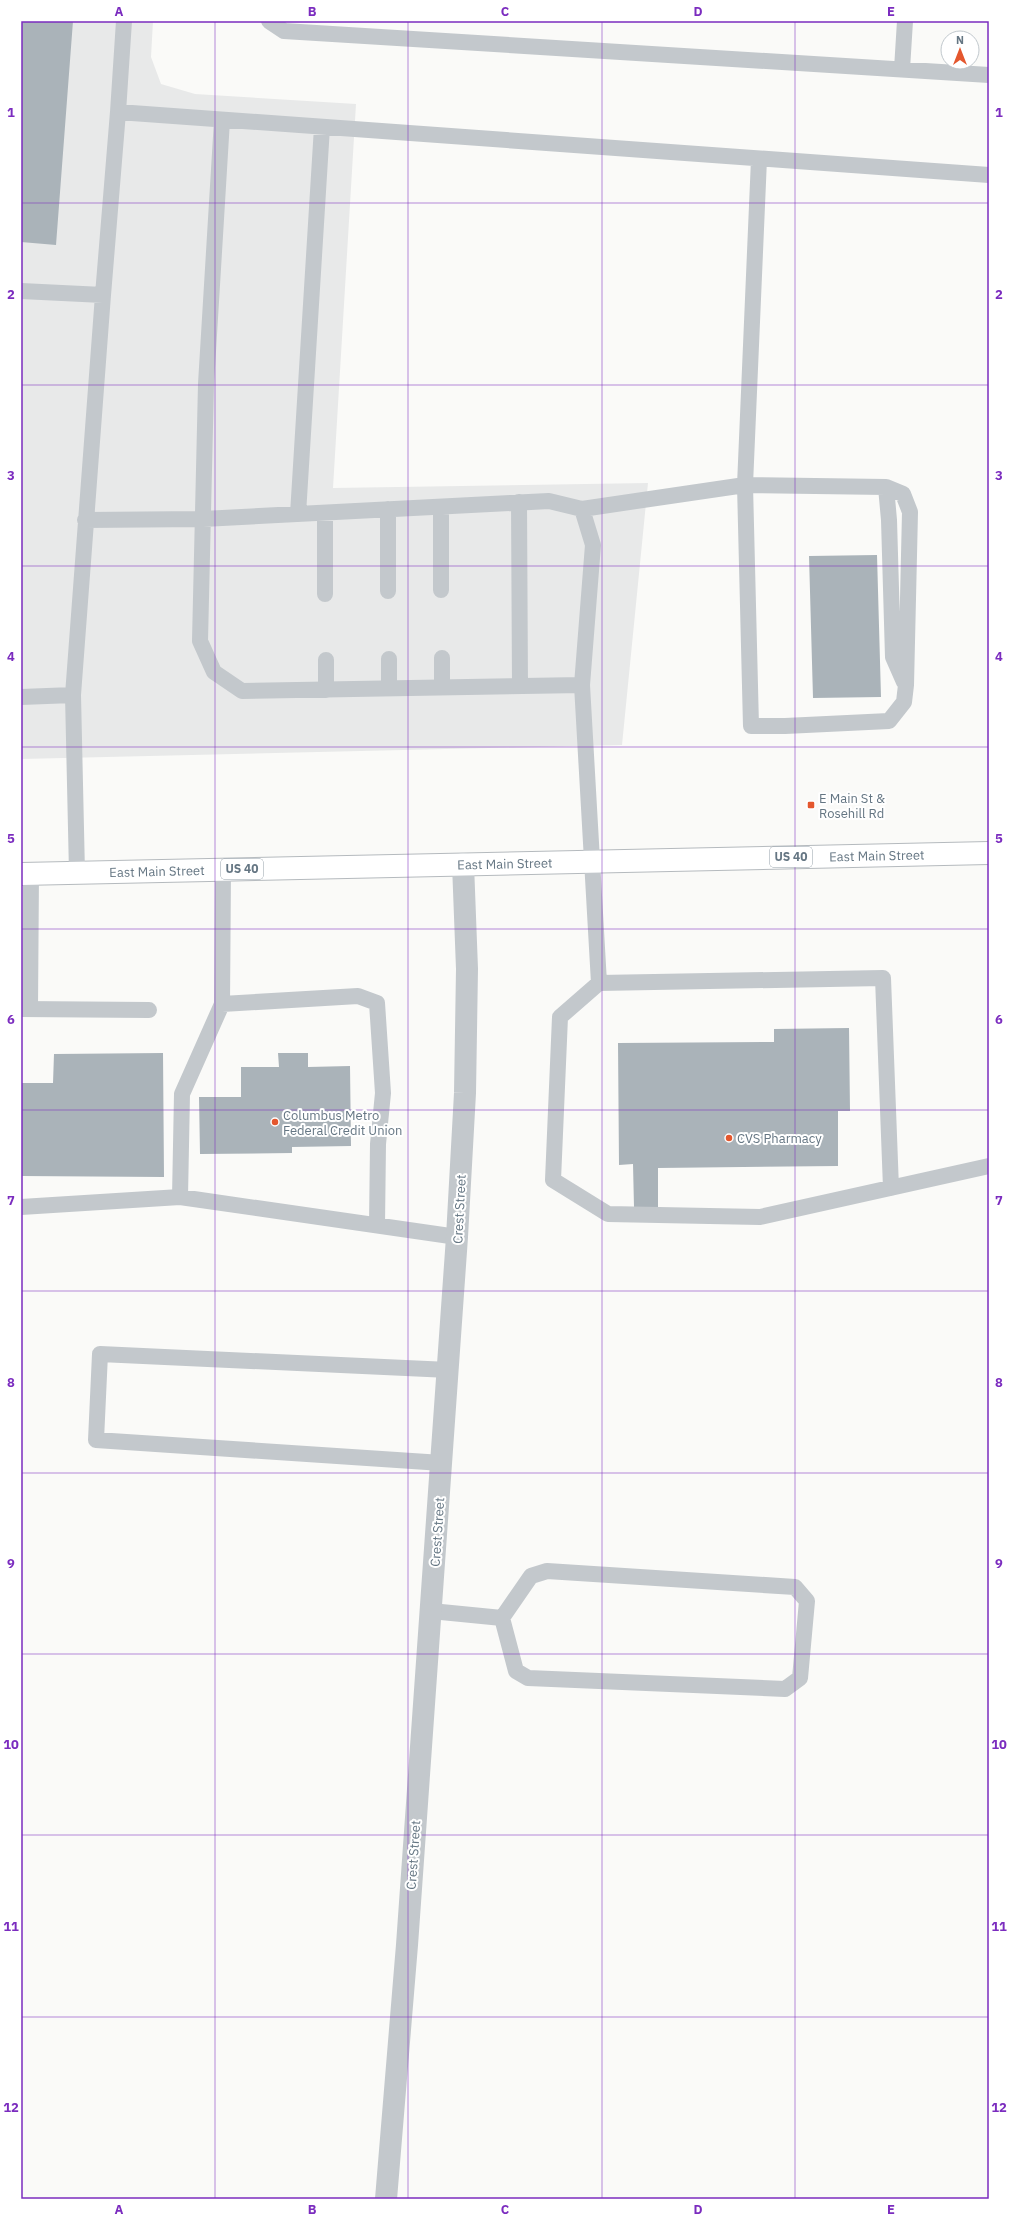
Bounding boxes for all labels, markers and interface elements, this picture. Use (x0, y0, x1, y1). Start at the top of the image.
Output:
text: A (115, 3, 124, 20)
text: B (308, 3, 317, 20)
text: C (501, 3, 510, 20)
text: D (693, 3, 703, 20)
text: E (887, 3, 895, 20)
north arrow (940, 30, 980, 70)
text: N (956, 33, 964, 47)
text: 1 (7, 104, 15, 121)
text: 1 (995, 104, 1003, 121)
text: 2 (7, 286, 15, 303)
text: 2 (995, 286, 1003, 303)
text: 3 (7, 467, 15, 484)
text: 3 (995, 467, 1003, 484)
text: 4 (7, 648, 15, 665)
text: 4 (995, 648, 1003, 665)
place label: E Main St & Rosehill Rd (819, 790, 885, 822)
marker: E Main St & Rosehill Rd (806, 800, 816, 810)
text: 5 (7, 830, 15, 847)
text: 5 (995, 830, 1003, 847)
street label: East Main Street (829, 846, 925, 865)
road number: US 40 (770, 847, 812, 867)
street label: East Main Street (457, 854, 553, 874)
road number: US 40 (221, 859, 263, 879)
street label: East Main Street (109, 862, 205, 881)
text: 6 (7, 1011, 15, 1028)
text: 6 (995, 1011, 1003, 1028)
place label: Columbus Metro Federal Credit Union (283, 1107, 402, 1139)
marker: Columbus Metro Federal Credit Union (270, 1117, 280, 1127)
place label: CVS Pharmacy (737, 1130, 822, 1147)
marker: CVS Pharmacy (724, 1133, 734, 1143)
street label: Crest Street (449, 1174, 470, 1244)
text: 7 (7, 1192, 15, 1209)
text: 7 (995, 1192, 1003, 1209)
text: 8 (7, 1374, 15, 1391)
text: 8 (995, 1374, 1003, 1391)
street label: Crest Street (427, 1497, 448, 1567)
text: 9 (7, 1555, 15, 1572)
text: 9 (995, 1555, 1003, 1572)
text: 10 (3, 1736, 19, 1753)
text: 10 (991, 1736, 1007, 1753)
street label: Crest Street (403, 1820, 424, 1890)
text: 11 (3, 1918, 19, 1935)
text: 11 (991, 1918, 1007, 1935)
text: 12 (3, 2099, 19, 2116)
text: 12 (991, 2099, 1007, 2116)
text: A (115, 2201, 124, 2218)
text: B (308, 2201, 317, 2218)
text: C (501, 2201, 510, 2218)
text: D (693, 2201, 703, 2218)
text: E (887, 2201, 895, 2218)

